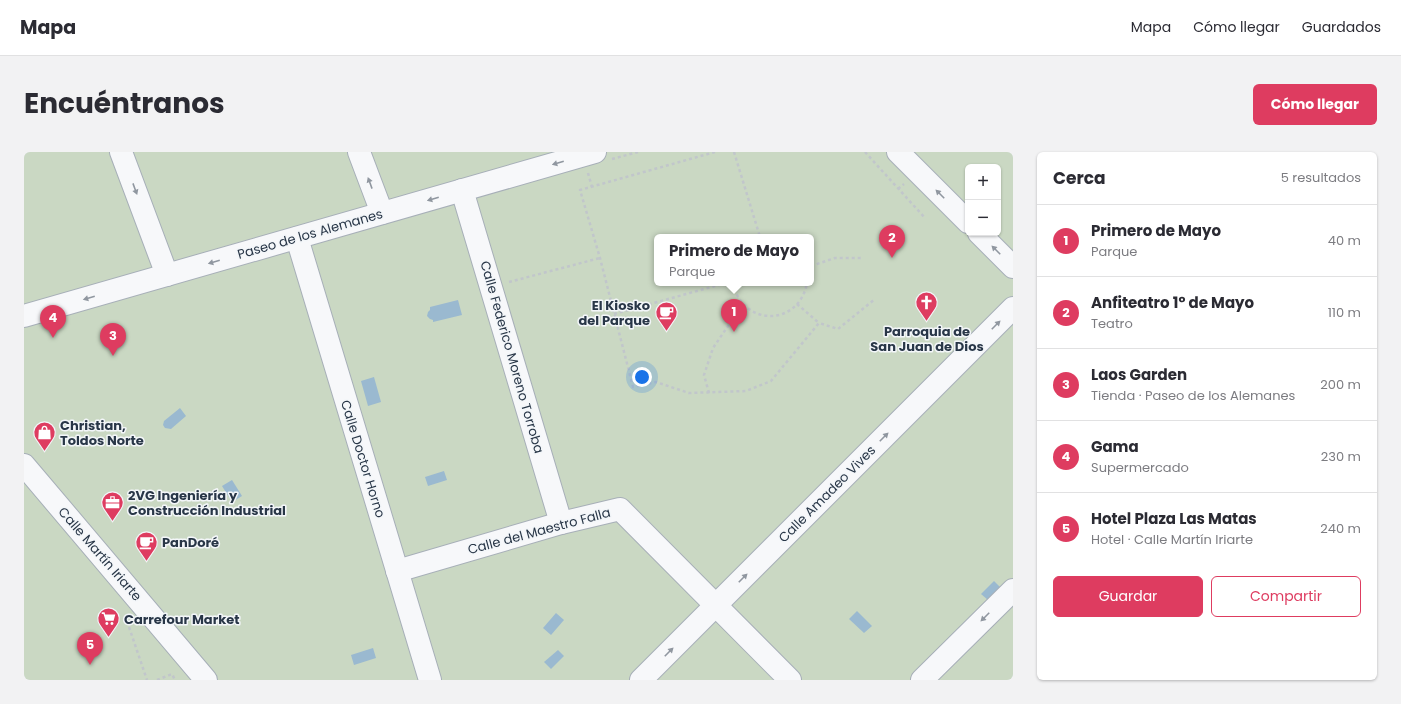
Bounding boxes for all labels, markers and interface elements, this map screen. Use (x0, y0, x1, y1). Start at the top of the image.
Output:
text: Mapa (20, 14, 76, 41)
text: Mapa (1131, 17, 1171, 37)
text: Cómo llegar (1193, 17, 1280, 37)
text: Guardados (1302, 17, 1381, 37)
text: Encuéntranos (24, 84, 225, 123)
button: Cómo llegar (1253, 84, 1377, 125)
one-way arrow (551, 160, 563, 166)
map controls (965, 164, 1001, 236)
button: + (965, 164, 1001, 200)
text: Cerca (1053, 166, 1106, 190)
text: 5 resultados (1281, 168, 1361, 187)
one-way arrow (367, 176, 373, 188)
one-way arrow (132, 183, 138, 195)
one-way arrow (936, 189, 945, 199)
one-way arrow (427, 196, 439, 202)
button: − (965, 200, 1001, 236)
street label: Paseo de los Alemanes (235, 204, 385, 264)
text: Primero de Mayo (1091, 220, 1221, 241)
pin: 2 (879, 225, 905, 258)
text: 1 (1064, 231, 1068, 250)
text: 40 m (1328, 231, 1361, 250)
popup (654, 234, 814, 286)
text: Primero de Mayo (669, 240, 799, 261)
text: Parque (1091, 242, 1137, 261)
one-way arrow (991, 245, 1001, 255)
one-way arrow (207, 259, 219, 265)
street label: Calle Federico Moreno Torroba (475, 259, 549, 455)
text: Parque (669, 262, 715, 281)
church icon: Parroquia de San Juan de Dios (914, 290, 940, 323)
text: Anfiteatro 1° de Mayo (1091, 292, 1254, 313)
one-way arrow (82, 295, 95, 301)
place label: El Kiosko del Parque (578, 296, 650, 330)
cafe icon: El Kiosko del Parque (653, 299, 679, 332)
pin: 1 (721, 299, 747, 332)
text: 2 (1062, 303, 1070, 322)
text: 110 m (1328, 303, 1361, 322)
pin: 4 (40, 305, 66, 338)
text: Teatro (1091, 314, 1133, 333)
one-way arrow (991, 320, 1001, 330)
place label: Parroquia de San Juan de Dios (870, 322, 984, 356)
pin: 3 (100, 323, 126, 356)
text: Laos Garden (1091, 364, 1187, 385)
your location (632, 367, 652, 387)
text: 3 (1062, 375, 1070, 394)
text: 200 m (1320, 375, 1361, 394)
text: Tienda · Paseo de los Alemanes (1091, 386, 1295, 405)
street label: Calle Doctor Horno (336, 398, 390, 520)
place label: Christian, Toldos Norte (60, 416, 144, 450)
shop icon: Christian, Toldos Norte (32, 419, 58, 452)
one-way arrow (880, 432, 889, 442)
text: Gama (1091, 436, 1139, 457)
street label: Calle Amadeo Vives (774, 441, 880, 547)
text: 4 (1062, 447, 1070, 466)
text: 230 m (1321, 447, 1361, 466)
text: Supermercado (1091, 458, 1189, 477)
place label: 2VG Ingeniería y Construcción Industrial (128, 486, 286, 520)
office icon: 2VG Ingeniería y Construcción Industrial (99, 489, 125, 522)
street label: Calle Martín Iriarte (54, 503, 146, 605)
street label: Calle del Maestro Falla (466, 503, 612, 559)
text: Hotel Plaza Las Matas (1091, 508, 1257, 529)
text: 5 (1062, 519, 1070, 538)
text: 240 m (1320, 519, 1361, 538)
cafe icon: PanDoré (133, 529, 159, 562)
text: Hotel · Calle Martín Iriarte (1091, 530, 1253, 549)
place label: PanDoré (162, 533, 219, 552)
one-way arrow (738, 573, 748, 583)
button: Guardar (1053, 576, 1203, 617)
button: Compartir (1211, 576, 1361, 617)
supermarket icon: Carrefour Market (96, 606, 122, 639)
place label: Carrefour Market (124, 610, 240, 629)
one-way arrow (980, 612, 990, 622)
pin: 5 (77, 632, 103, 665)
one-way arrow (664, 647, 673, 657)

